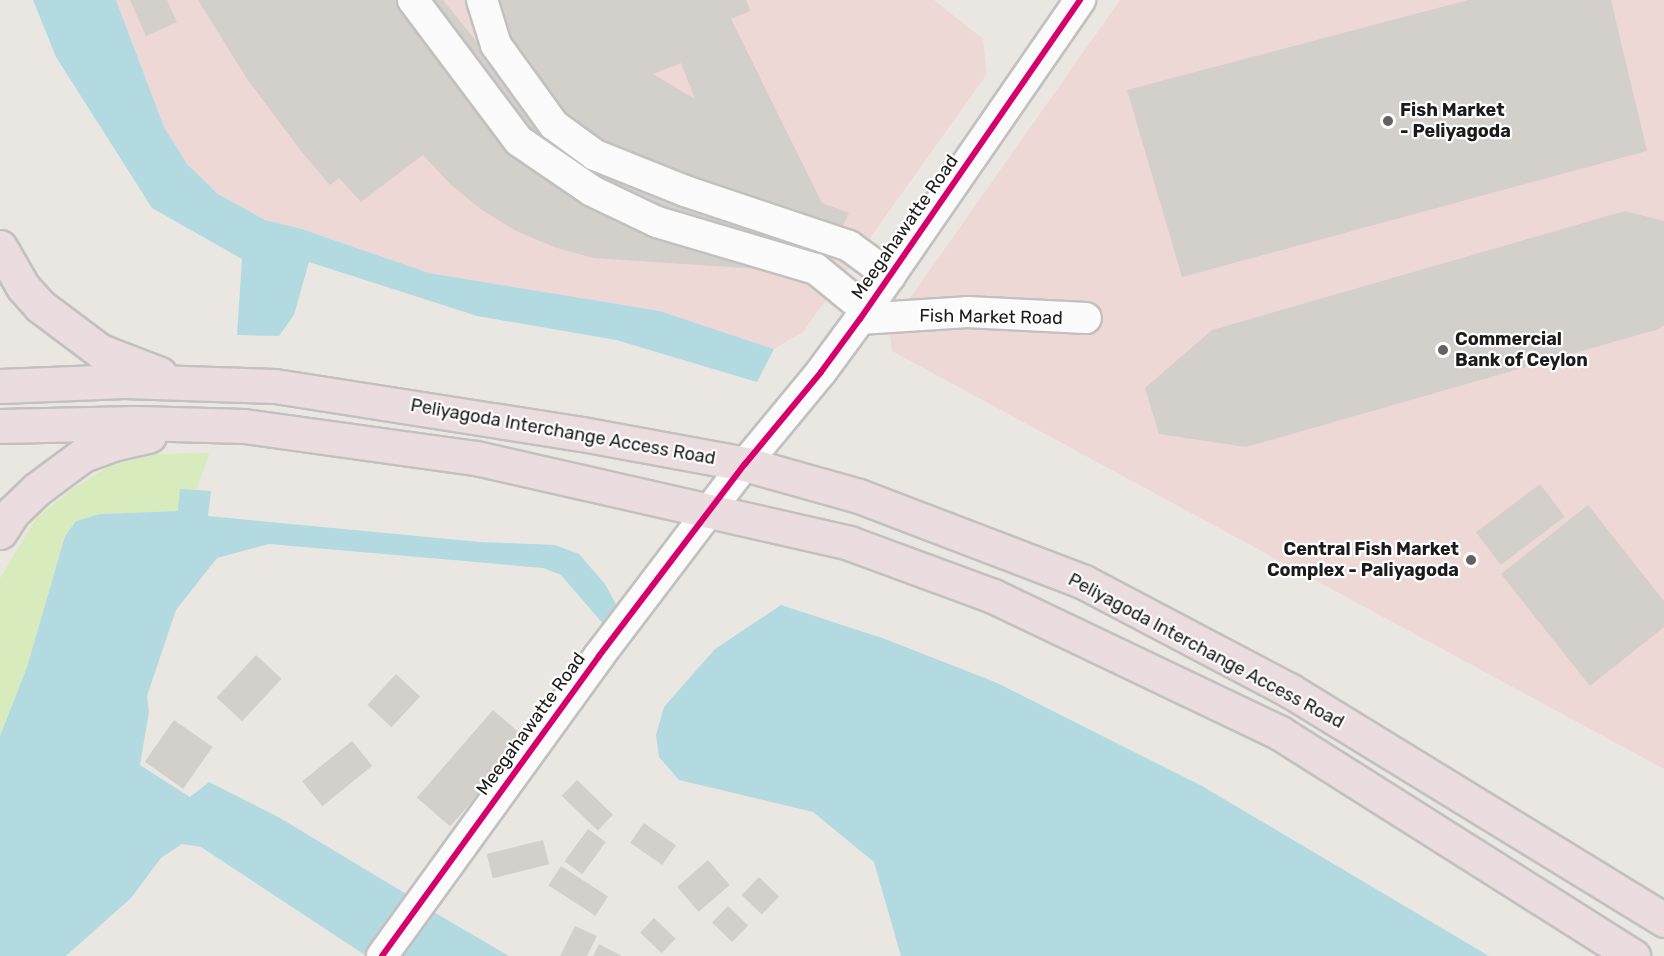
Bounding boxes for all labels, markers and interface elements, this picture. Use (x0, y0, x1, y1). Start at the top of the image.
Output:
place label: Fish Market - Peliyagoda (1400, 100, 1511, 142)
marker: Fish Market - Peliyagoda (1381, 114, 1395, 128)
street label: Meegahawatte Road (847, 151, 963, 303)
street label: Fish Market Road (919, 305, 1063, 329)
place label: Commercial Bank of Ceylon (1455, 329, 1588, 372)
marker: Commercial Bank of Ceylon (1436, 343, 1450, 357)
street label: Peliyagoda Interchange Access Road (409, 394, 717, 470)
place label: Central Fish Market Complex - Paliyagoda (1267, 539, 1459, 582)
marker: Central Fish Market Complex - Paliyagoda (1464, 553, 1478, 567)
street label: Peliyagoda Interchange Access Road (1064, 569, 1348, 733)
street label: Meegahawatte Road (472, 648, 590, 800)

